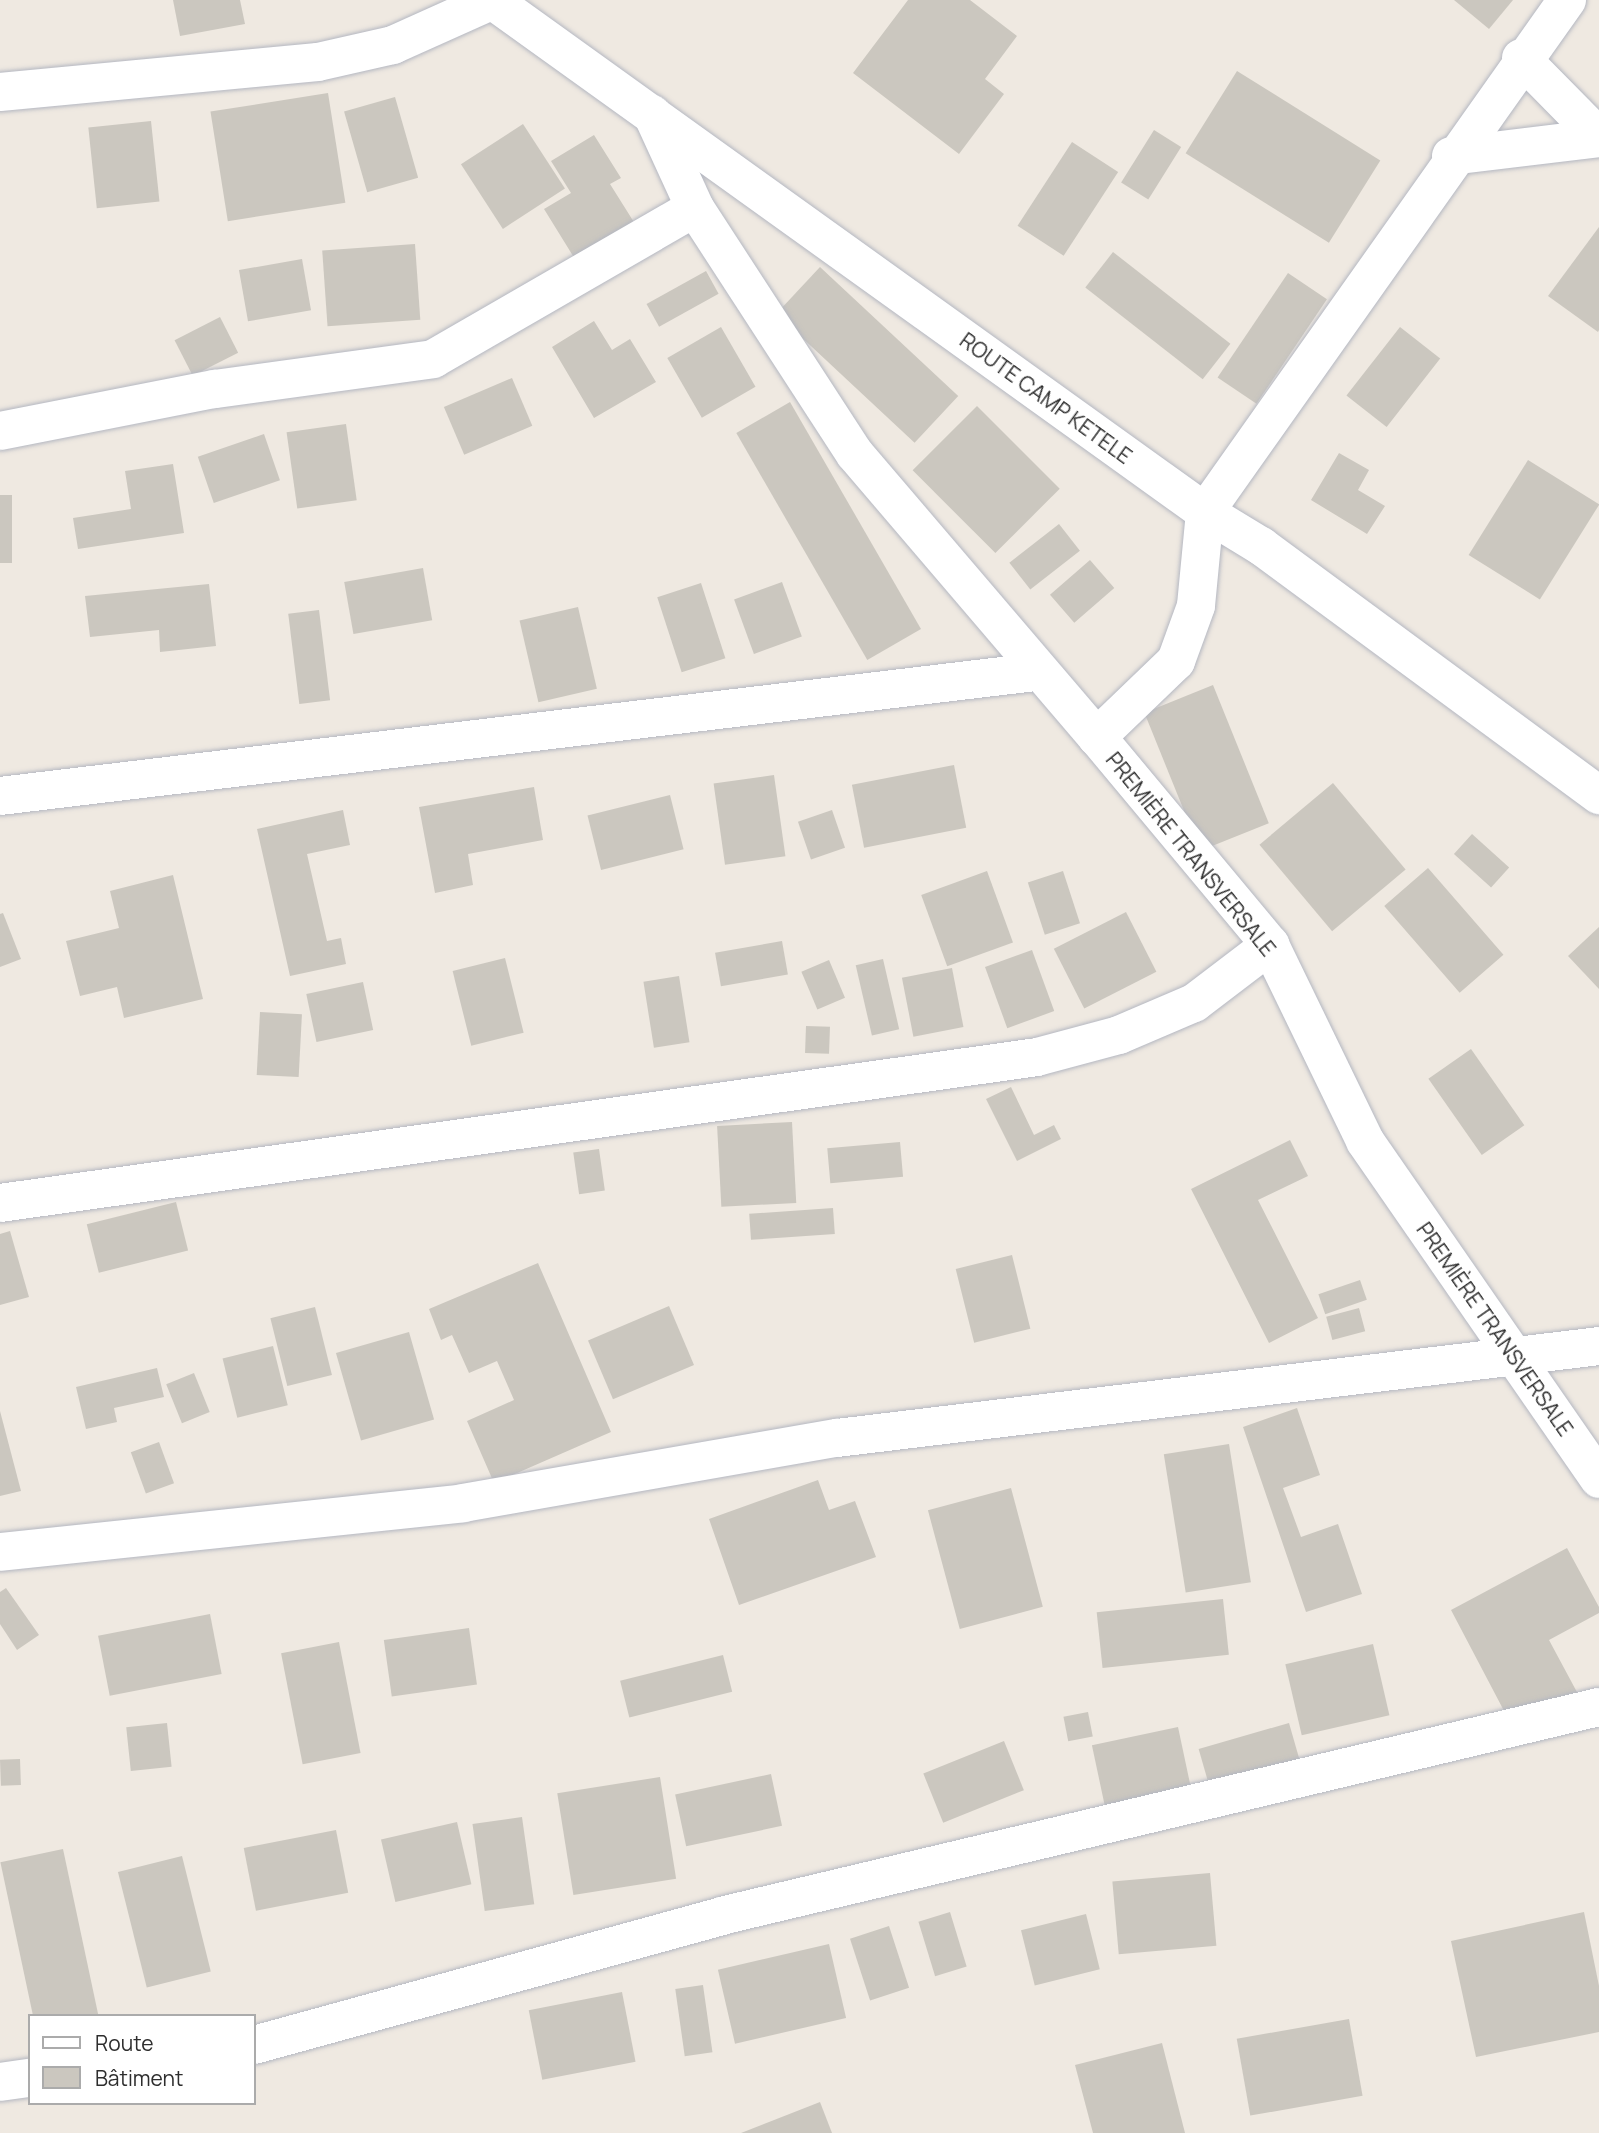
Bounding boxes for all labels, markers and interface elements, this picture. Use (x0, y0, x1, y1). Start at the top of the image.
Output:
street label: ROUTE CAMP KETELE (955, 327, 1137, 469)
street label: PREMIÈRE TRANSVERSALE (1101, 747, 1281, 961)
street label: PREMIÈRE TRANSVERSALE (1412, 1217, 1578, 1441)
legend (28, 2014, 256, 2105)
text: Route (95, 2029, 153, 2057)
text: Bâtiment (95, 2064, 183, 2092)

